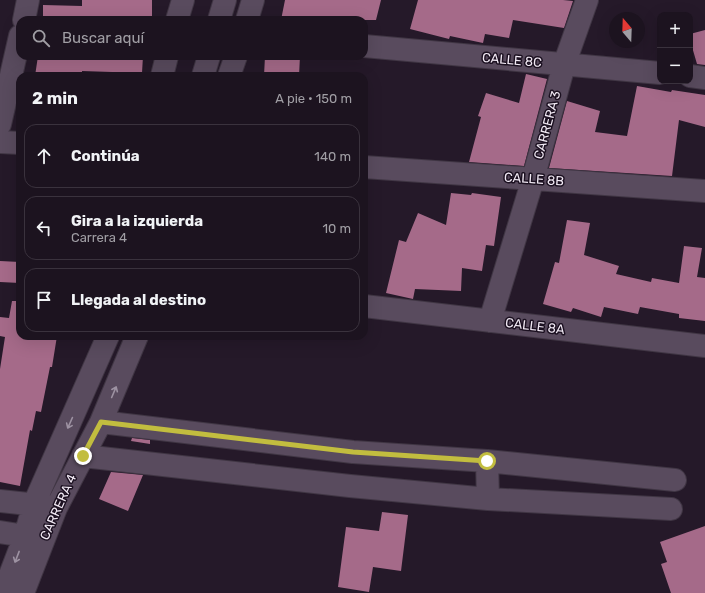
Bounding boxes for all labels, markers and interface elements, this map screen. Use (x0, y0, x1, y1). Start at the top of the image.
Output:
north arrow (609, 12, 645, 48)
map controls (657, 12, 693, 84)
button: + (657, 12, 693, 48)
search box (16, 16, 368, 60)
icon: search (30, 27, 52, 49)
text: Buscar aquí (62, 29, 144, 47)
button: − (657, 48, 693, 84)
street label: CALLE 8C (482, 50, 543, 70)
text: 2 min (32, 88, 78, 108)
street label: CARRERA 3 (531, 89, 563, 161)
text: A pie · 150 m (275, 91, 352, 106)
icon: ahead (33, 145, 55, 167)
text: Continúa (71, 147, 140, 165)
text: 140 m (314, 149, 351, 164)
street label: CALLE 8B (504, 169, 564, 189)
text: Gira a la izquierda (71, 212, 203, 230)
icon: left (33, 217, 55, 239)
text: 10 m (322, 221, 351, 236)
text: Carrera 4 (71, 230, 127, 245)
icon: arrive (33, 289, 55, 311)
text: Llegada al destino (71, 291, 206, 309)
street label: CALLE 8A (504, 315, 566, 337)
one-way arrow (110, 386, 118, 398)
one-way arrow (65, 417, 73, 429)
route end (74, 447, 92, 465)
route start (478, 452, 496, 470)
street label: CARRERA 4 (37, 472, 79, 542)
one-way arrow (13, 550, 20, 562)

